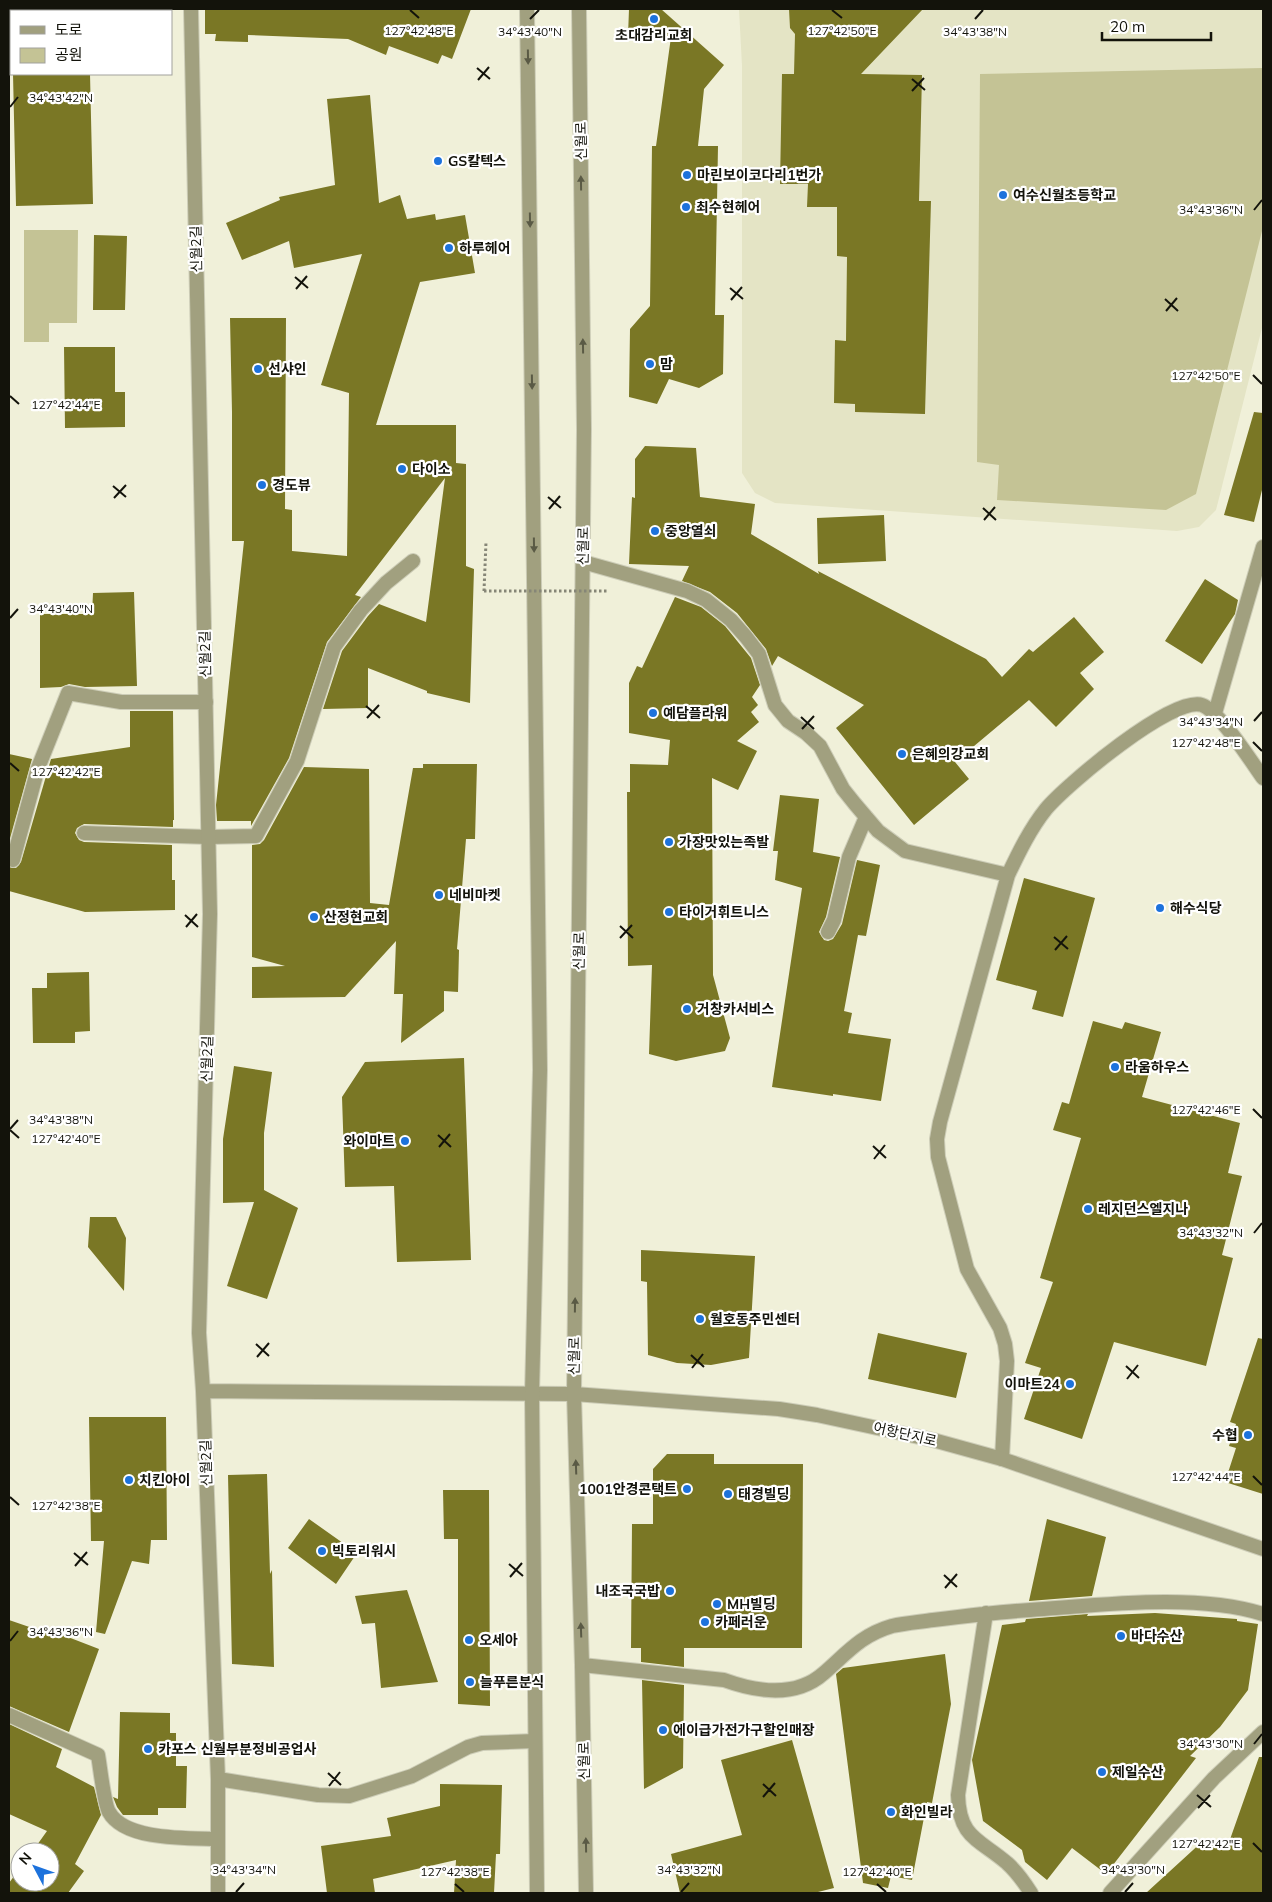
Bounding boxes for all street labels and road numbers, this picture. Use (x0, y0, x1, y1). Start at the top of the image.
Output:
street label: 신월로 (572, 121, 590, 160)
street label: 신월2길 (187, 225, 205, 273)
street label: 신월로 (574, 526, 592, 565)
street label: 신월2길 (196, 630, 214, 678)
street label: 신월로 (570, 931, 588, 970)
street label: 신월2길 (198, 1035, 216, 1083)
street label: 신월로 (565, 1336, 583, 1375)
street label: 어항단지로 (872, 1418, 939, 1450)
street label: 신월2길 (196, 1439, 216, 1487)
street label: 신월로 (575, 1741, 593, 1780)

